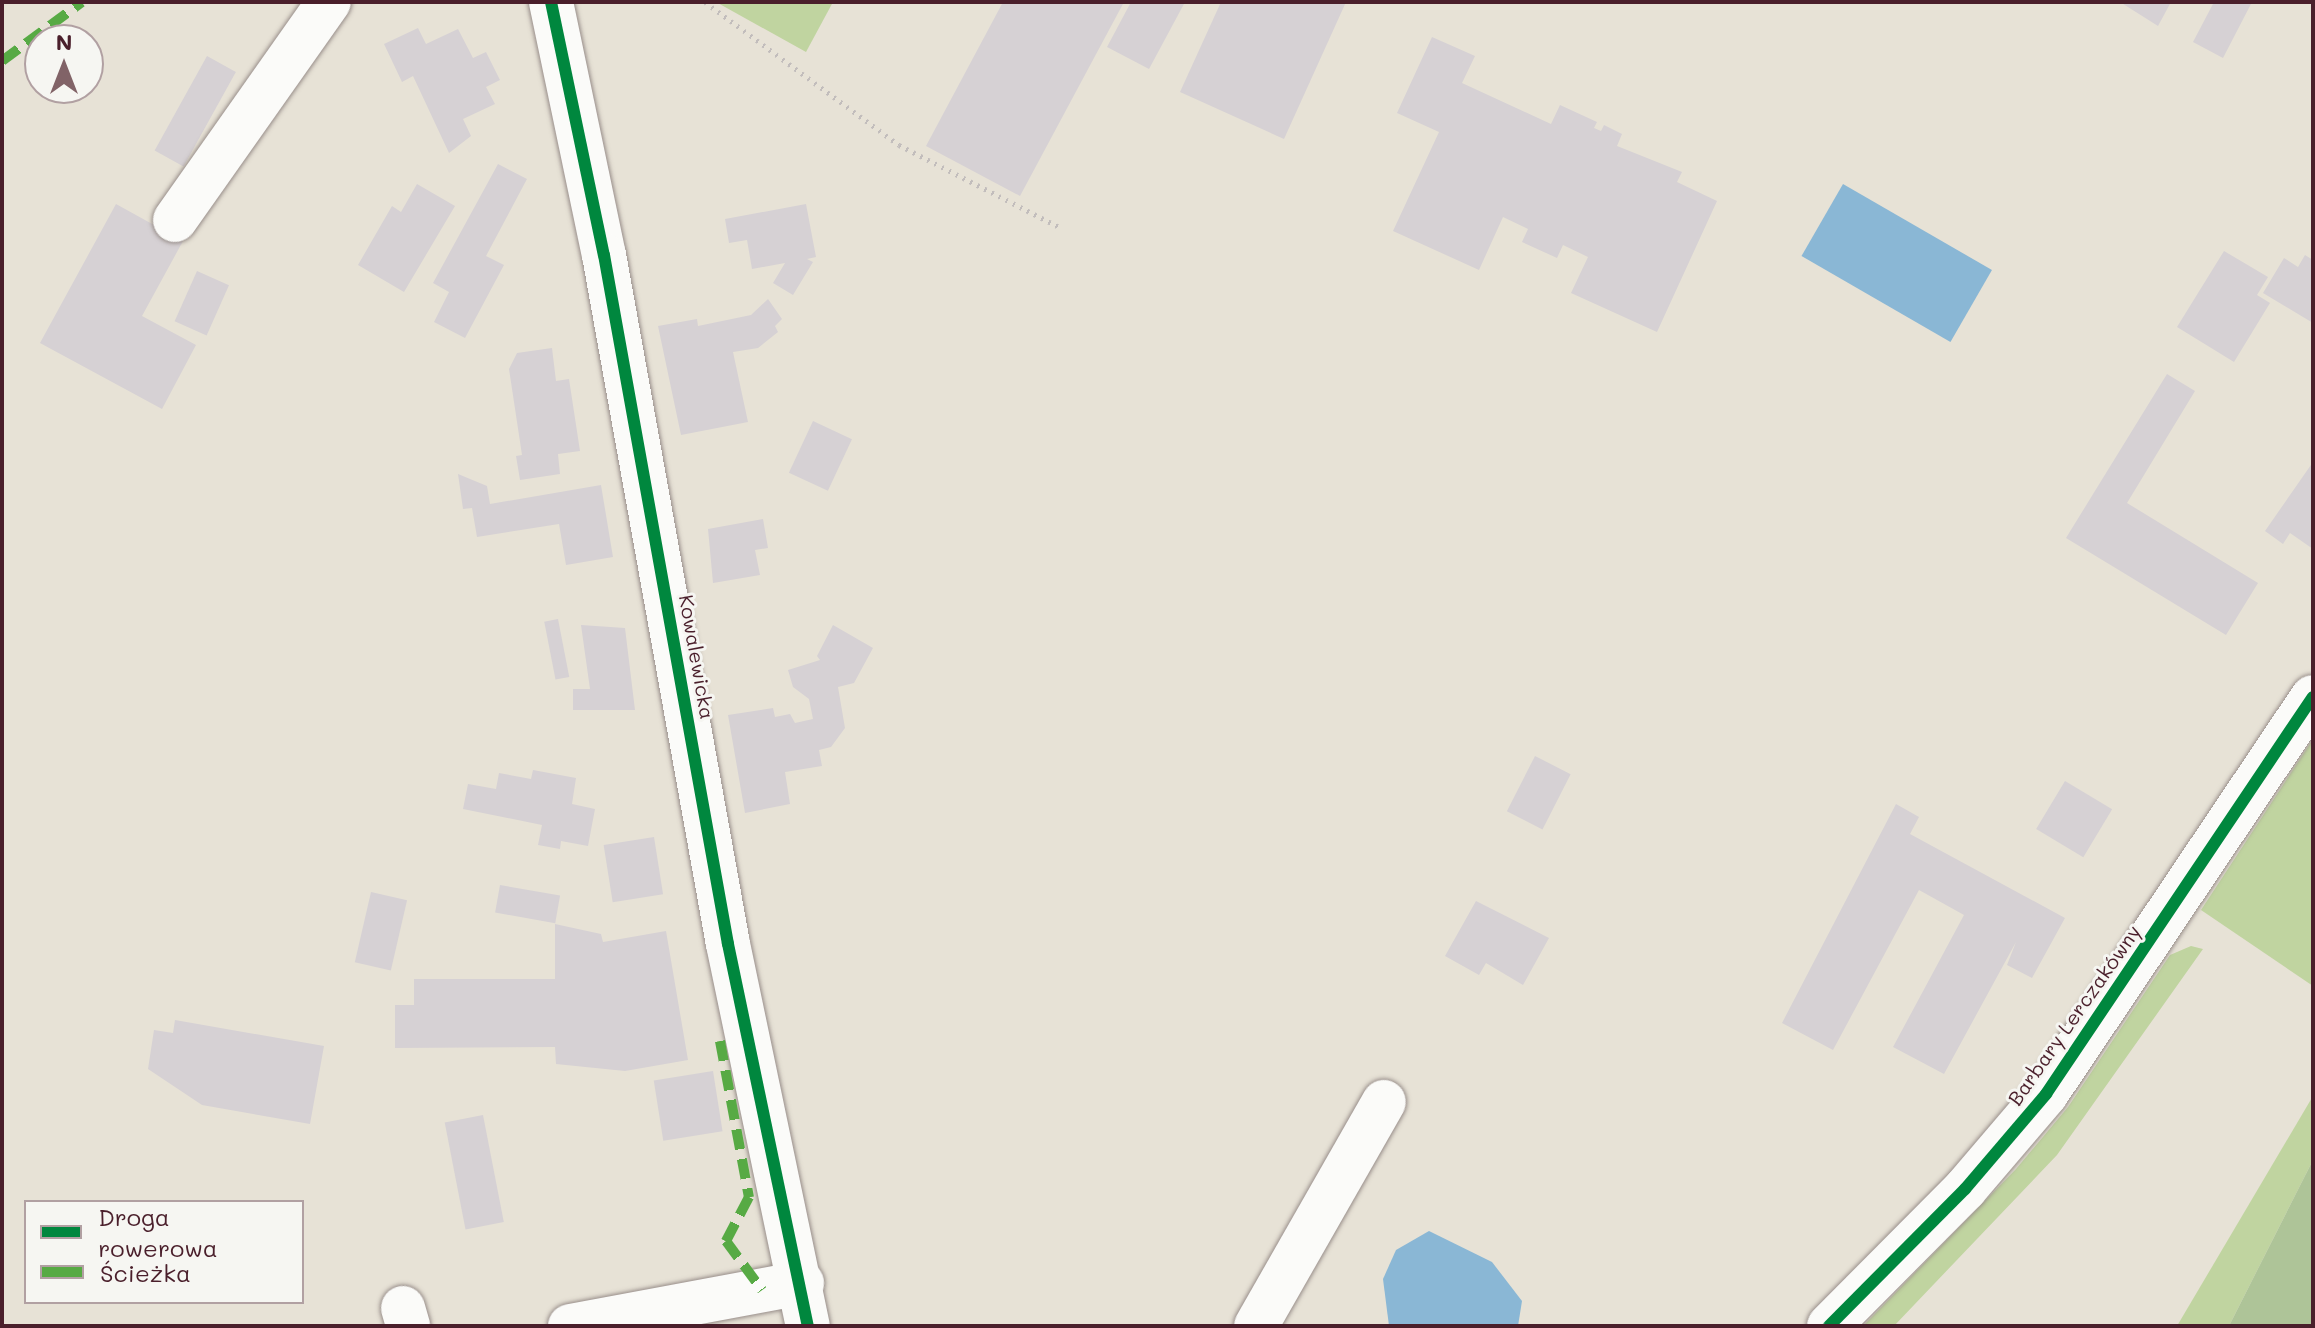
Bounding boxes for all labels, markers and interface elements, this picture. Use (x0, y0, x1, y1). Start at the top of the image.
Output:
north arrow (24, 24, 104, 104)
text: N (56, 27, 72, 56)
street label: Kowalewicka (674, 593, 720, 721)
street label: Barbary Lerczakówny (2003, 920, 2145, 1110)
legend (24, 1200, 304, 1304)
text: Droga rowerowa (98, 1201, 218, 1263)
text: Ścieżka (100, 1257, 191, 1288)

